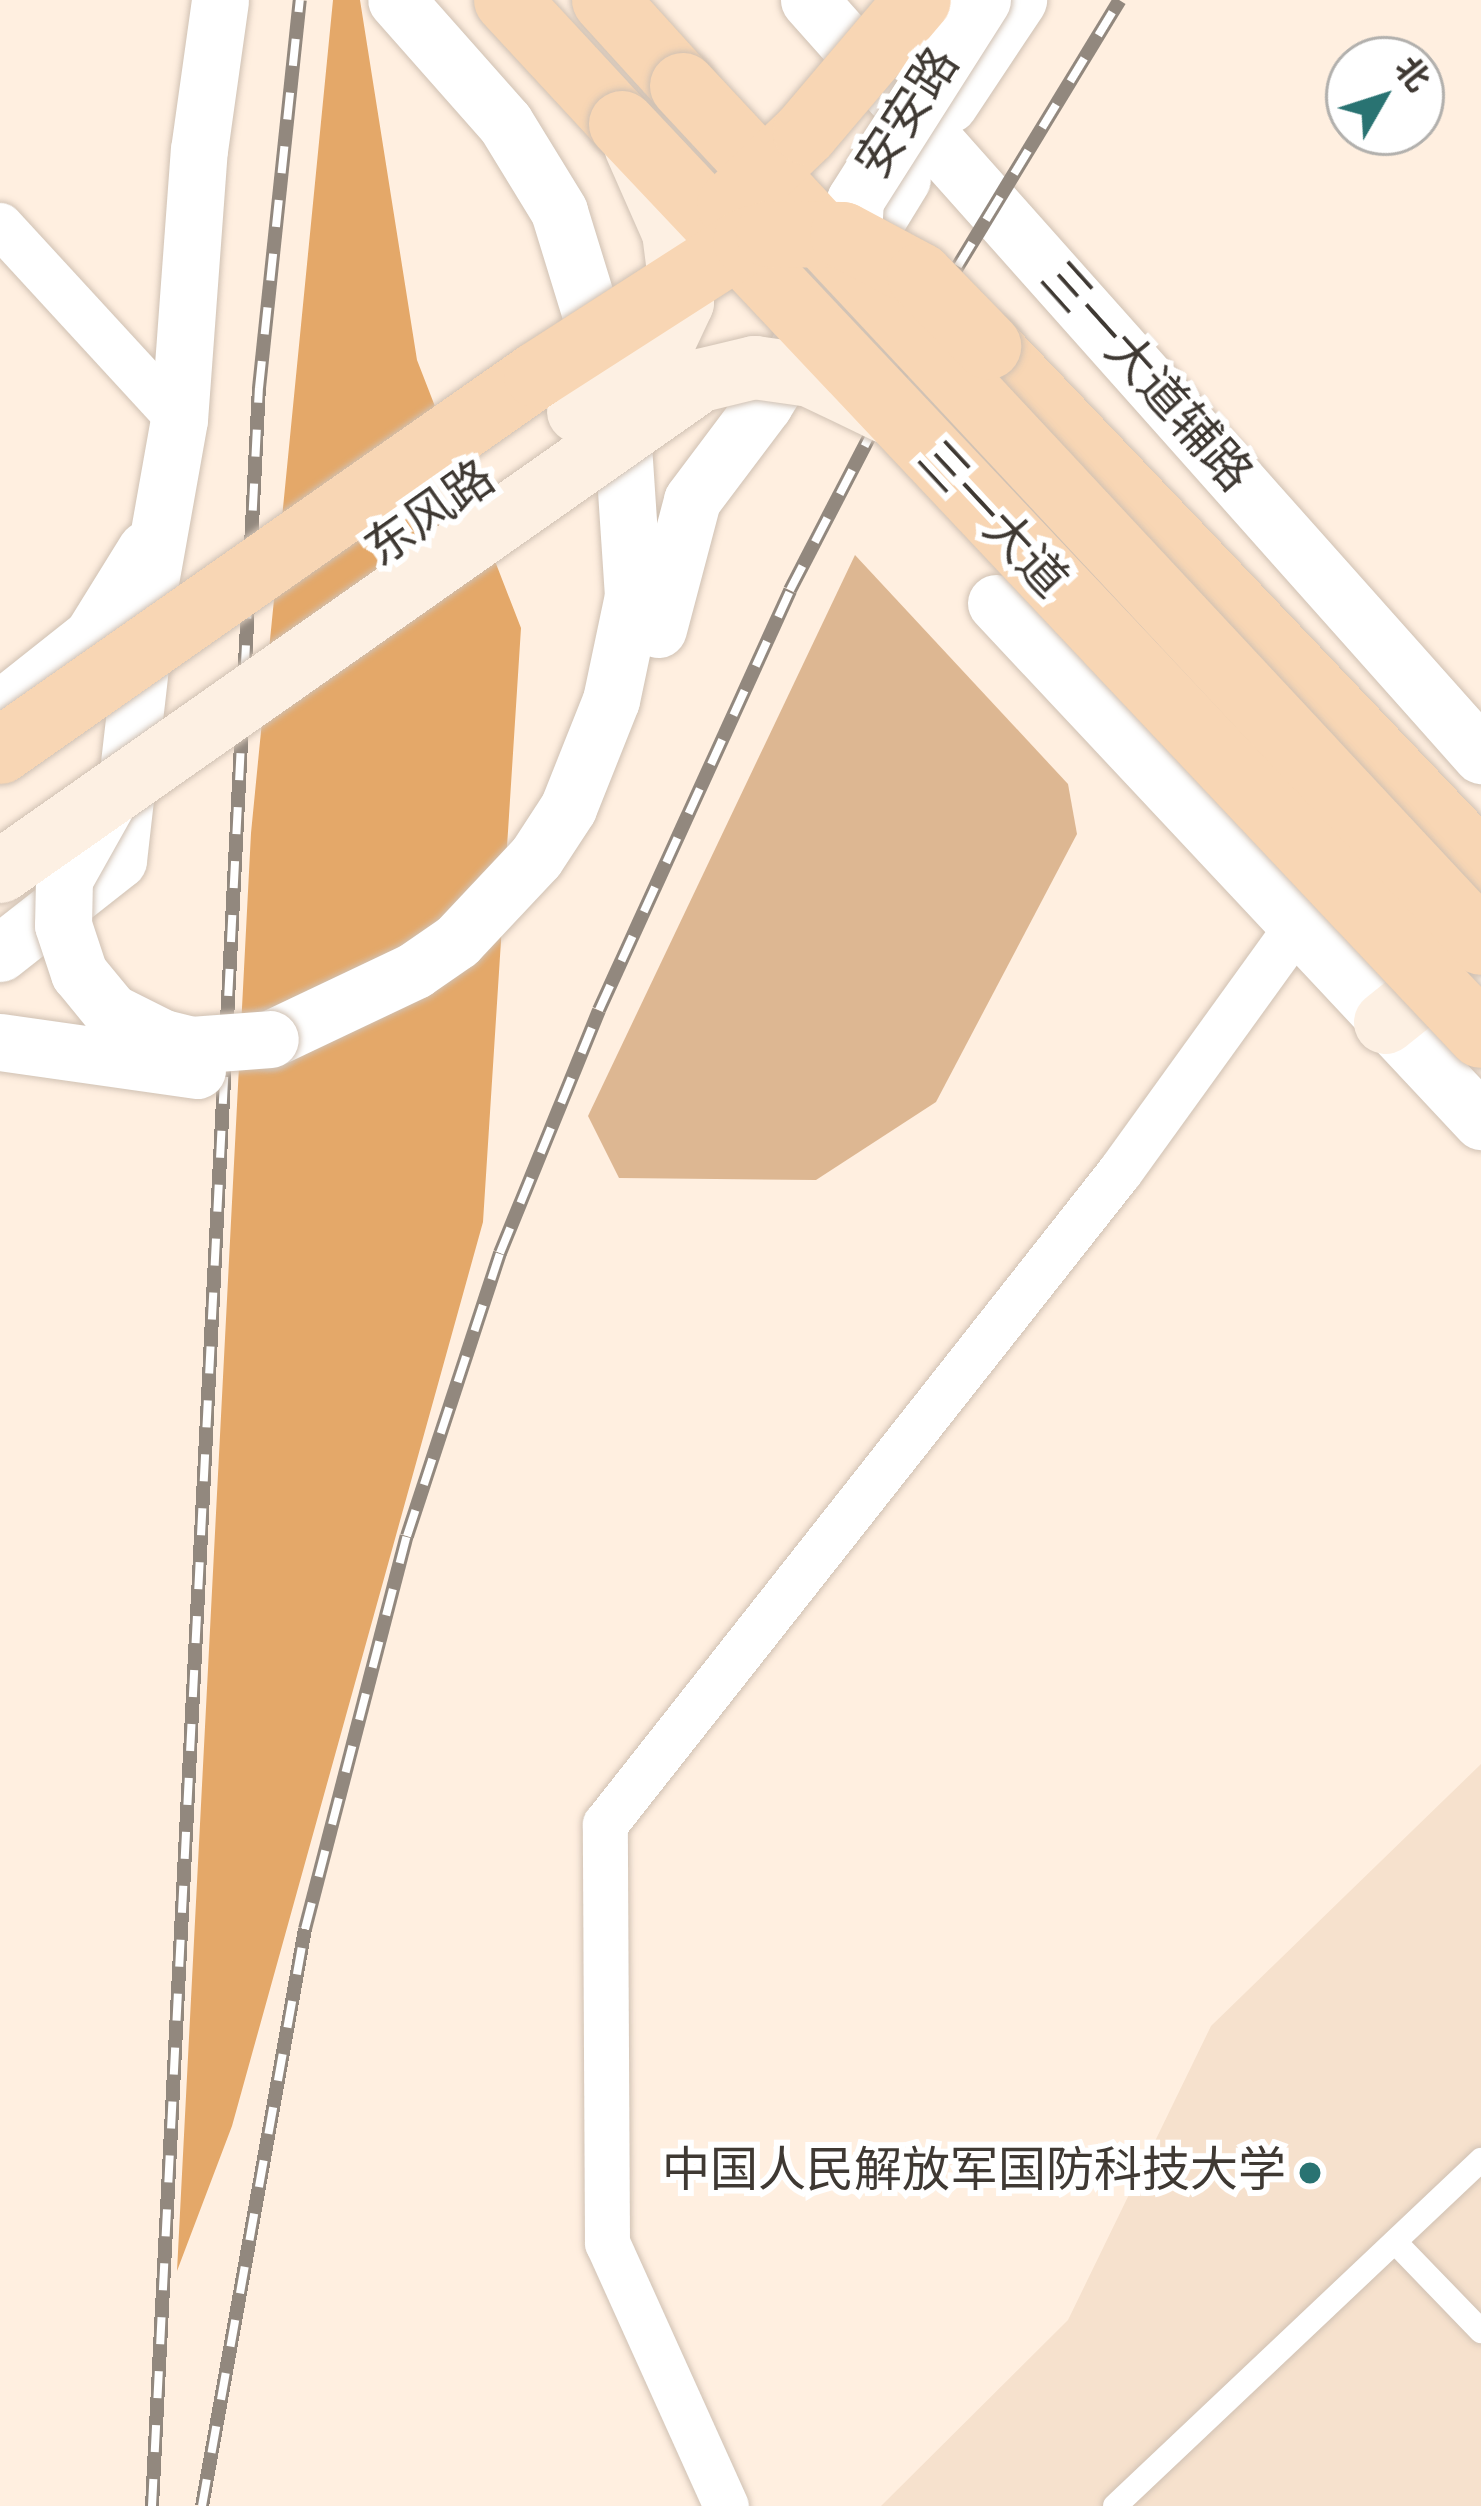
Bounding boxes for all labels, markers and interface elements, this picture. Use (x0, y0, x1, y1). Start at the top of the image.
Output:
north arrow (1325, 36, 1445, 156)
street label: 安安路 (846, 38, 972, 190)
text: 北 (1388, 52, 1434, 98)
street label: 三一大道辅路 (1027, 252, 1263, 504)
street label: 三一大道 (904, 431, 1078, 611)
street label: 东风路 (356, 450, 506, 580)
place label: 中国人民解放军国防科技大学 (662, 2144, 1286, 2202)
marker: 中国人民解放军国防科技大学 (1297, 2160, 1323, 2186)

